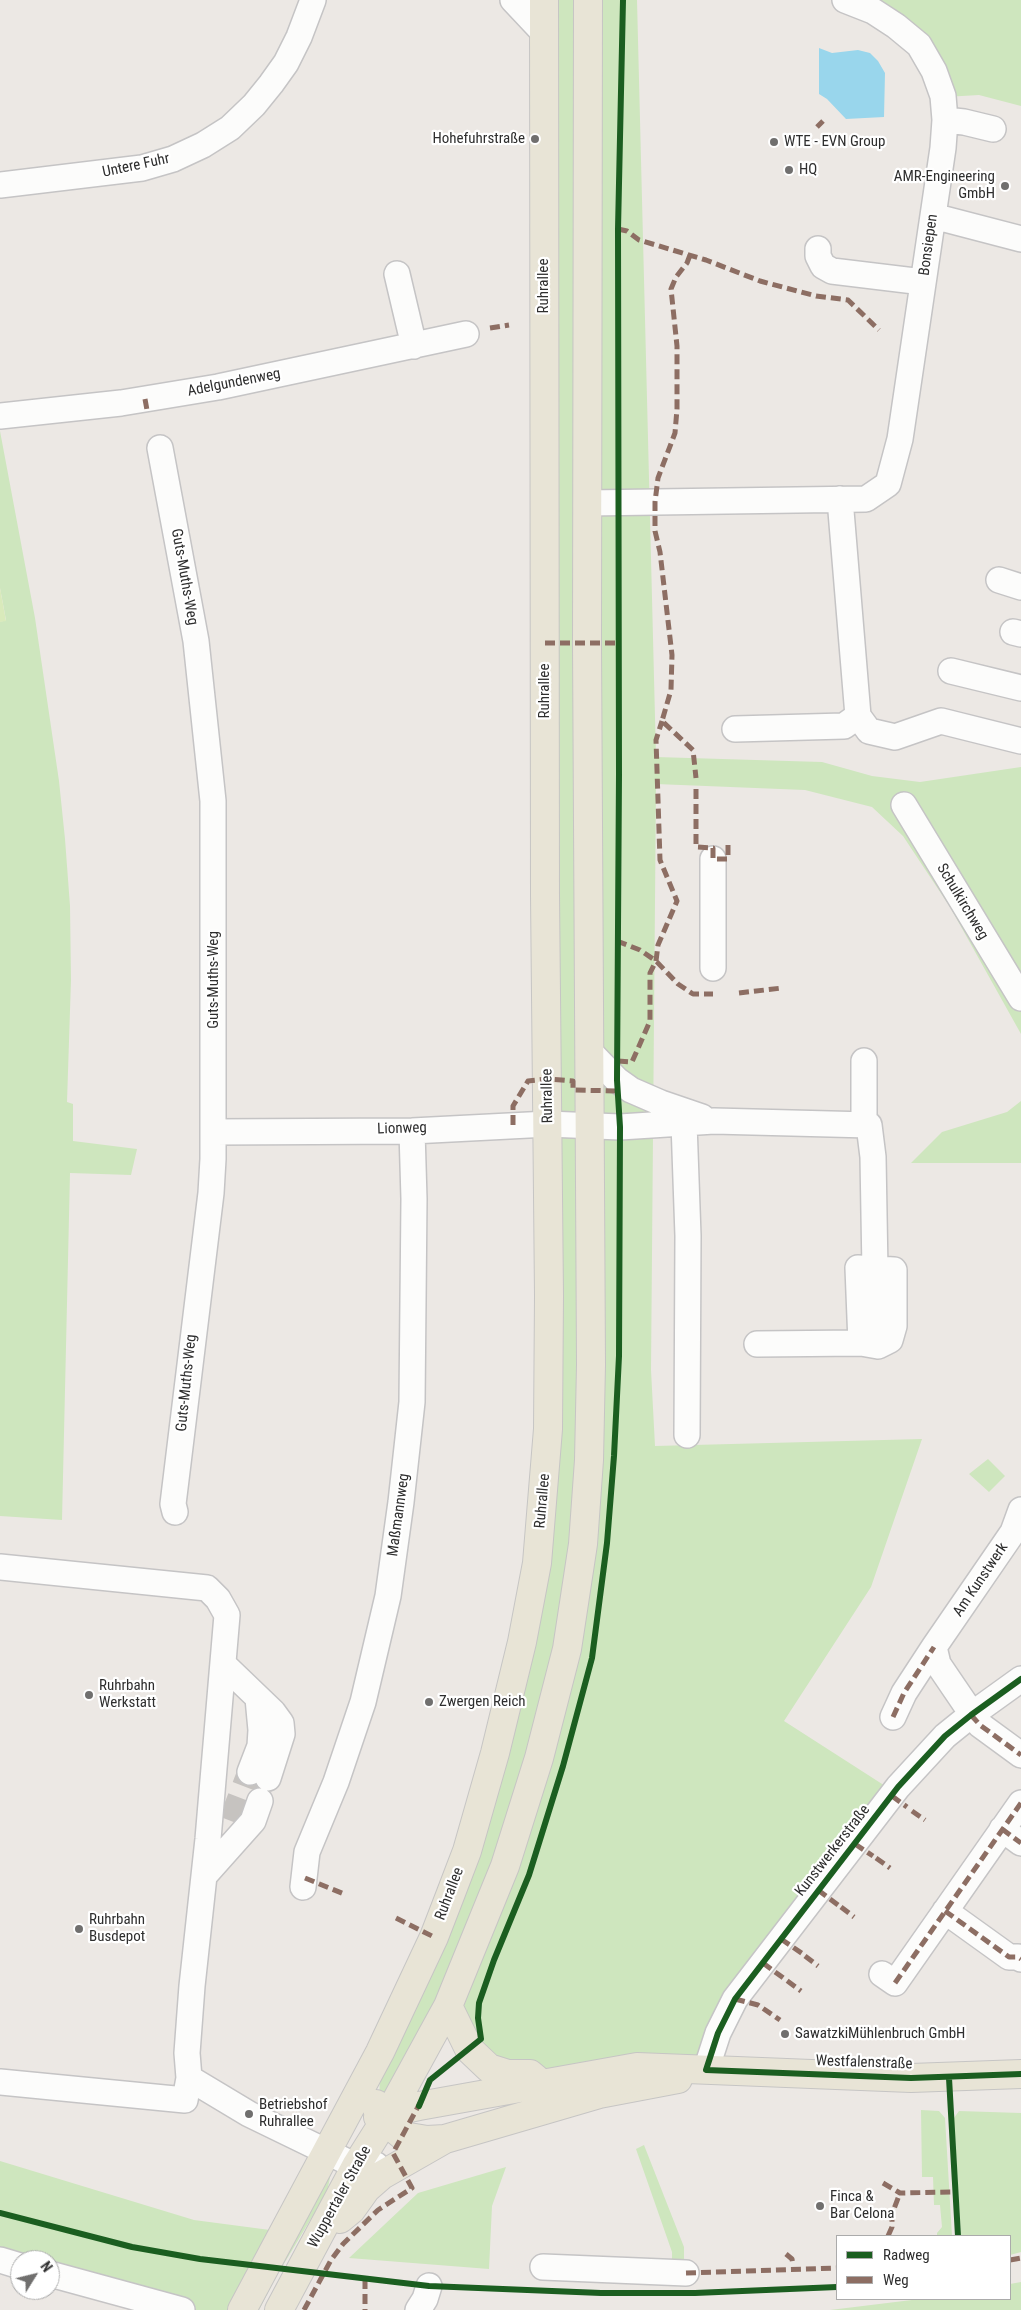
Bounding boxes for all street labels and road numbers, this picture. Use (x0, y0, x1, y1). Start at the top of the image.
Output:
street label: Untere Fuhr (101, 150, 171, 182)
street label: Bonsiepen (916, 213, 942, 277)
street label: Ruhrallee (535, 259, 553, 313)
street label: Adelgundenweg (186, 365, 282, 401)
street label: Guts-Muths-Weg (167, 527, 201, 627)
street label: Ruhrallee (536, 664, 554, 718)
street label: Schulkirchweg (932, 861, 992, 943)
street label: Guts-Muths-Weg (205, 931, 223, 1029)
street label: Ruhrallee (539, 1068, 557, 1124)
street label: Lionweg (377, 1119, 427, 1139)
street label: Guts-Muths-Weg (173, 1334, 201, 1432)
street label: Maßmannweg (384, 1472, 414, 1558)
street label: Ruhrallee (532, 1473, 554, 1529)
street label: Am Kunstwerk (950, 1540, 1012, 1620)
street label: Kunstwerkerstraße (792, 1802, 874, 1900)
street label: Ruhrallee (432, 1865, 468, 1923)
street label: Westfalenstraße (815, 2052, 913, 2074)
street label: Wuppertaler Straße (305, 2143, 375, 2251)

